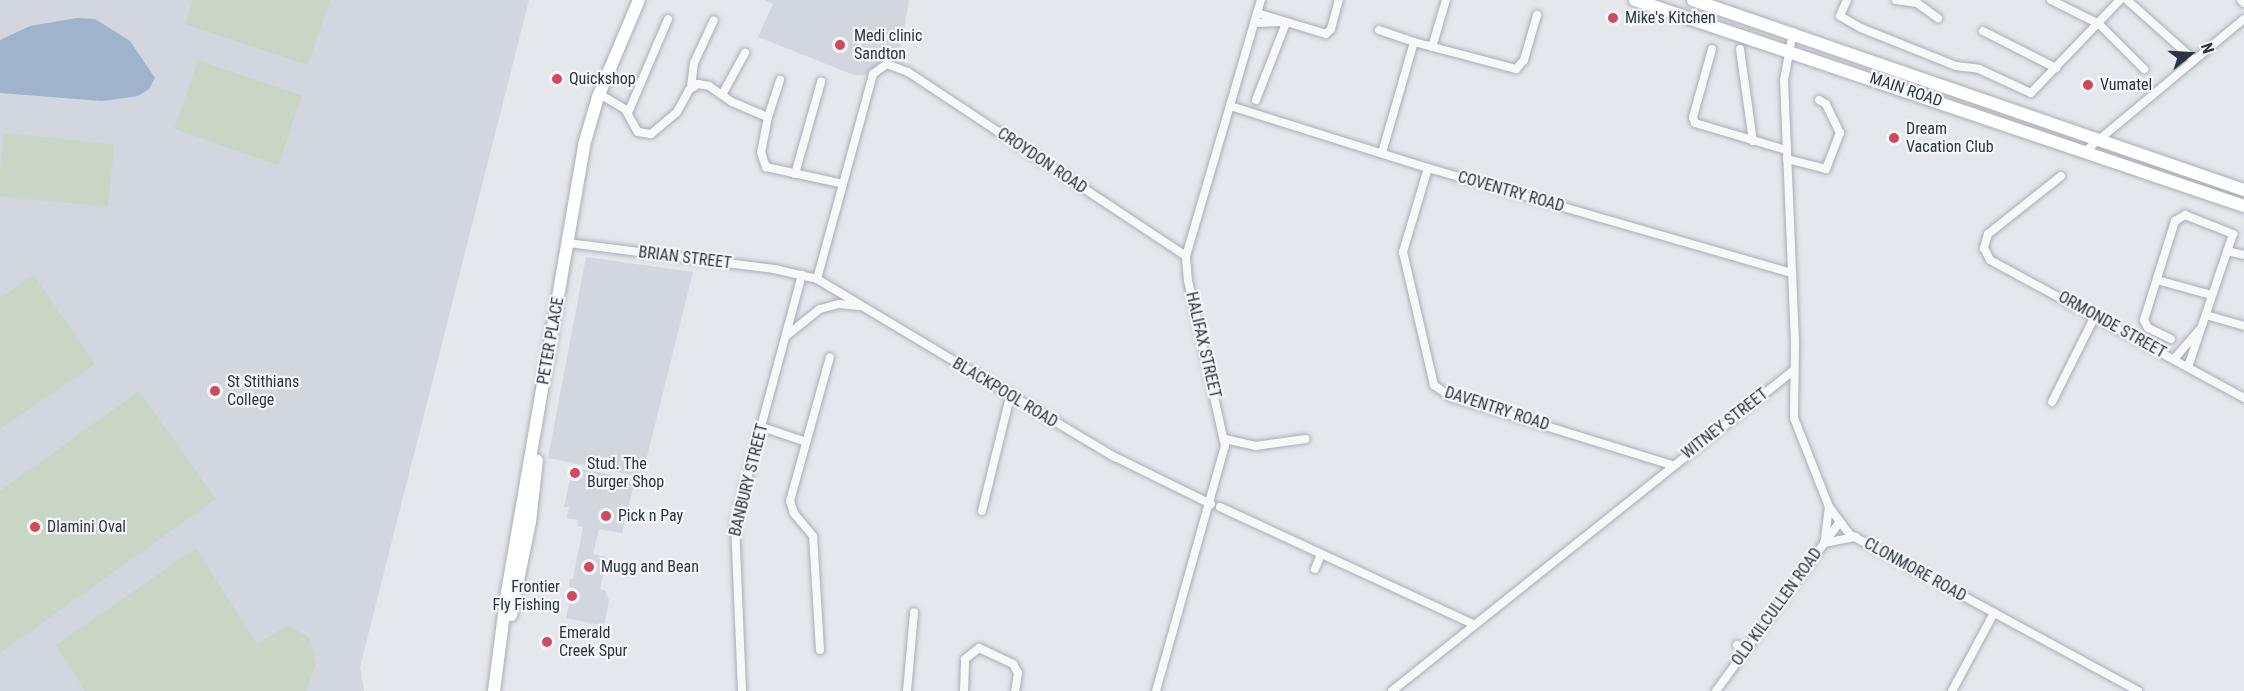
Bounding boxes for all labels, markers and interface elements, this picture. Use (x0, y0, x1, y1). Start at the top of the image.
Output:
place label: Mike's Kitchen (1625, 8, 1716, 28)
marker: Mike's Kitchen (1606, 11, 1620, 25)
north arrow (2160, 24, 2220, 84)
place label: Medi clinic Sandton (854, 26, 922, 64)
marker: Medi clinic Sandton (831, 36, 849, 54)
text: N (2197, 41, 2218, 56)
place label: Quickshop (569, 69, 636, 89)
street label: MAIN ROAD (1867, 69, 1945, 111)
marker: Quickshop (550, 72, 564, 86)
place label: Vumatel (2100, 75, 2152, 95)
marker: Vumatel (2081, 78, 2095, 92)
place label: Dream Vacation Club (1906, 119, 1994, 157)
street label: CROYDON ROAD (994, 124, 1090, 198)
marker: Dream Vacation Club (1887, 131, 1901, 145)
street label: COVENTRY ROAD (1456, 168, 1566, 216)
street label: BRIAN STREET (637, 243, 733, 273)
street label: ORMONDE STREET (2055, 288, 2169, 362)
street label: HALIFAX STREET (1181, 290, 1225, 400)
street label: PETER PLACE (534, 296, 568, 386)
street label: BLACKPOOL ROAD (949, 354, 1061, 432)
place label: St Stithians College (227, 372, 299, 410)
street label: DAVENTRY ROAD (1442, 383, 1552, 435)
marker: St Stithians College (208, 384, 222, 398)
street label: WITNEY STREET (1678, 385, 1772, 463)
street label: BANBURY STREET (726, 422, 772, 538)
place label: Stud. The Burger Shop (587, 454, 664, 492)
marker: Stud. The Burger Shop (568, 466, 582, 480)
place label: Pick n Pay (618, 506, 683, 526)
marker: Pick n Pay (599, 509, 613, 523)
place label: Dlamini Oval (47, 517, 126, 537)
marker: Dlamini Oval (28, 520, 42, 534)
street label: CLONMORE ROAD (1861, 534, 1969, 606)
street label: OLD KILCULLEN ROAD (1728, 544, 1826, 670)
place label: Mugg and Bean (601, 557, 699, 577)
marker: Mugg and Bean (582, 560, 596, 574)
place label: Frontier Fly Fishing (493, 577, 560, 615)
marker: Frontier Fly Fishing (565, 589, 579, 603)
place label: Emerald Creek Spur (559, 623, 627, 661)
marker: Emerald Creek Spur (540, 635, 554, 649)

